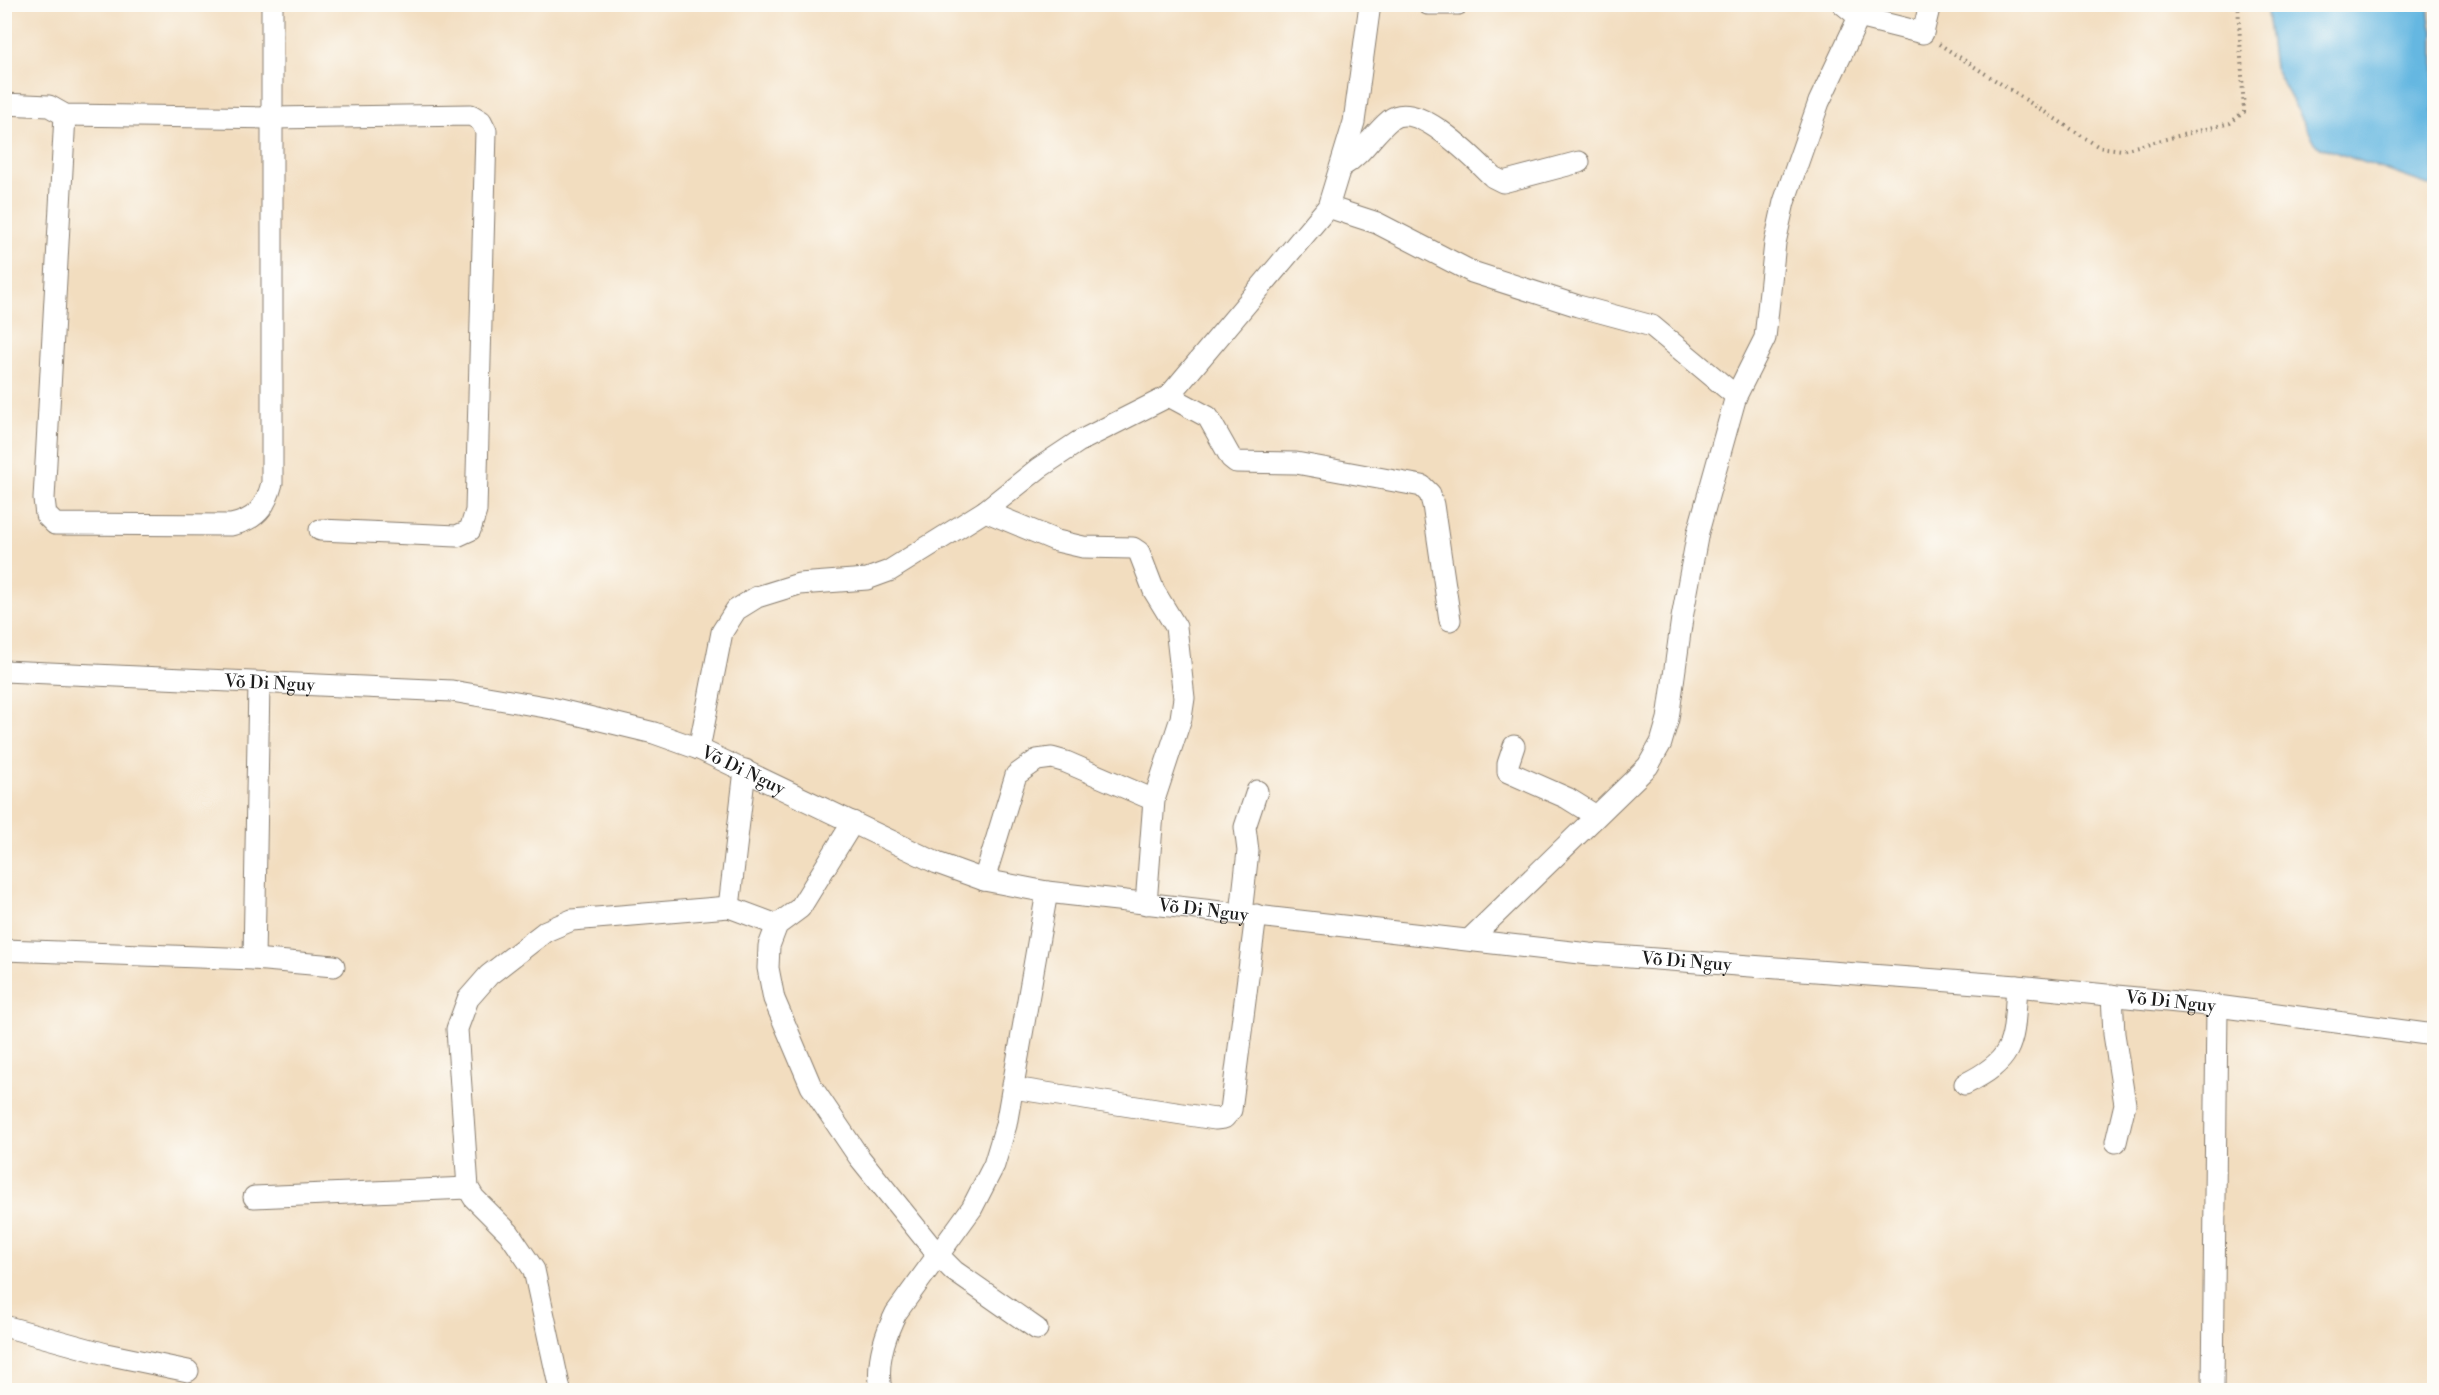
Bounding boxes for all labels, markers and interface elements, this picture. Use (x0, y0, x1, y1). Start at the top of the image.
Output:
street label: Võ Di Nguy (223, 670, 316, 697)
street label: Võ Di Nguy (697, 740, 789, 801)
street label: Võ Di Nguy (1156, 894, 1250, 927)
street label: Võ Di Nguy (1640, 947, 1733, 977)
street label: Võ Di Nguy (2124, 986, 2217, 1018)

